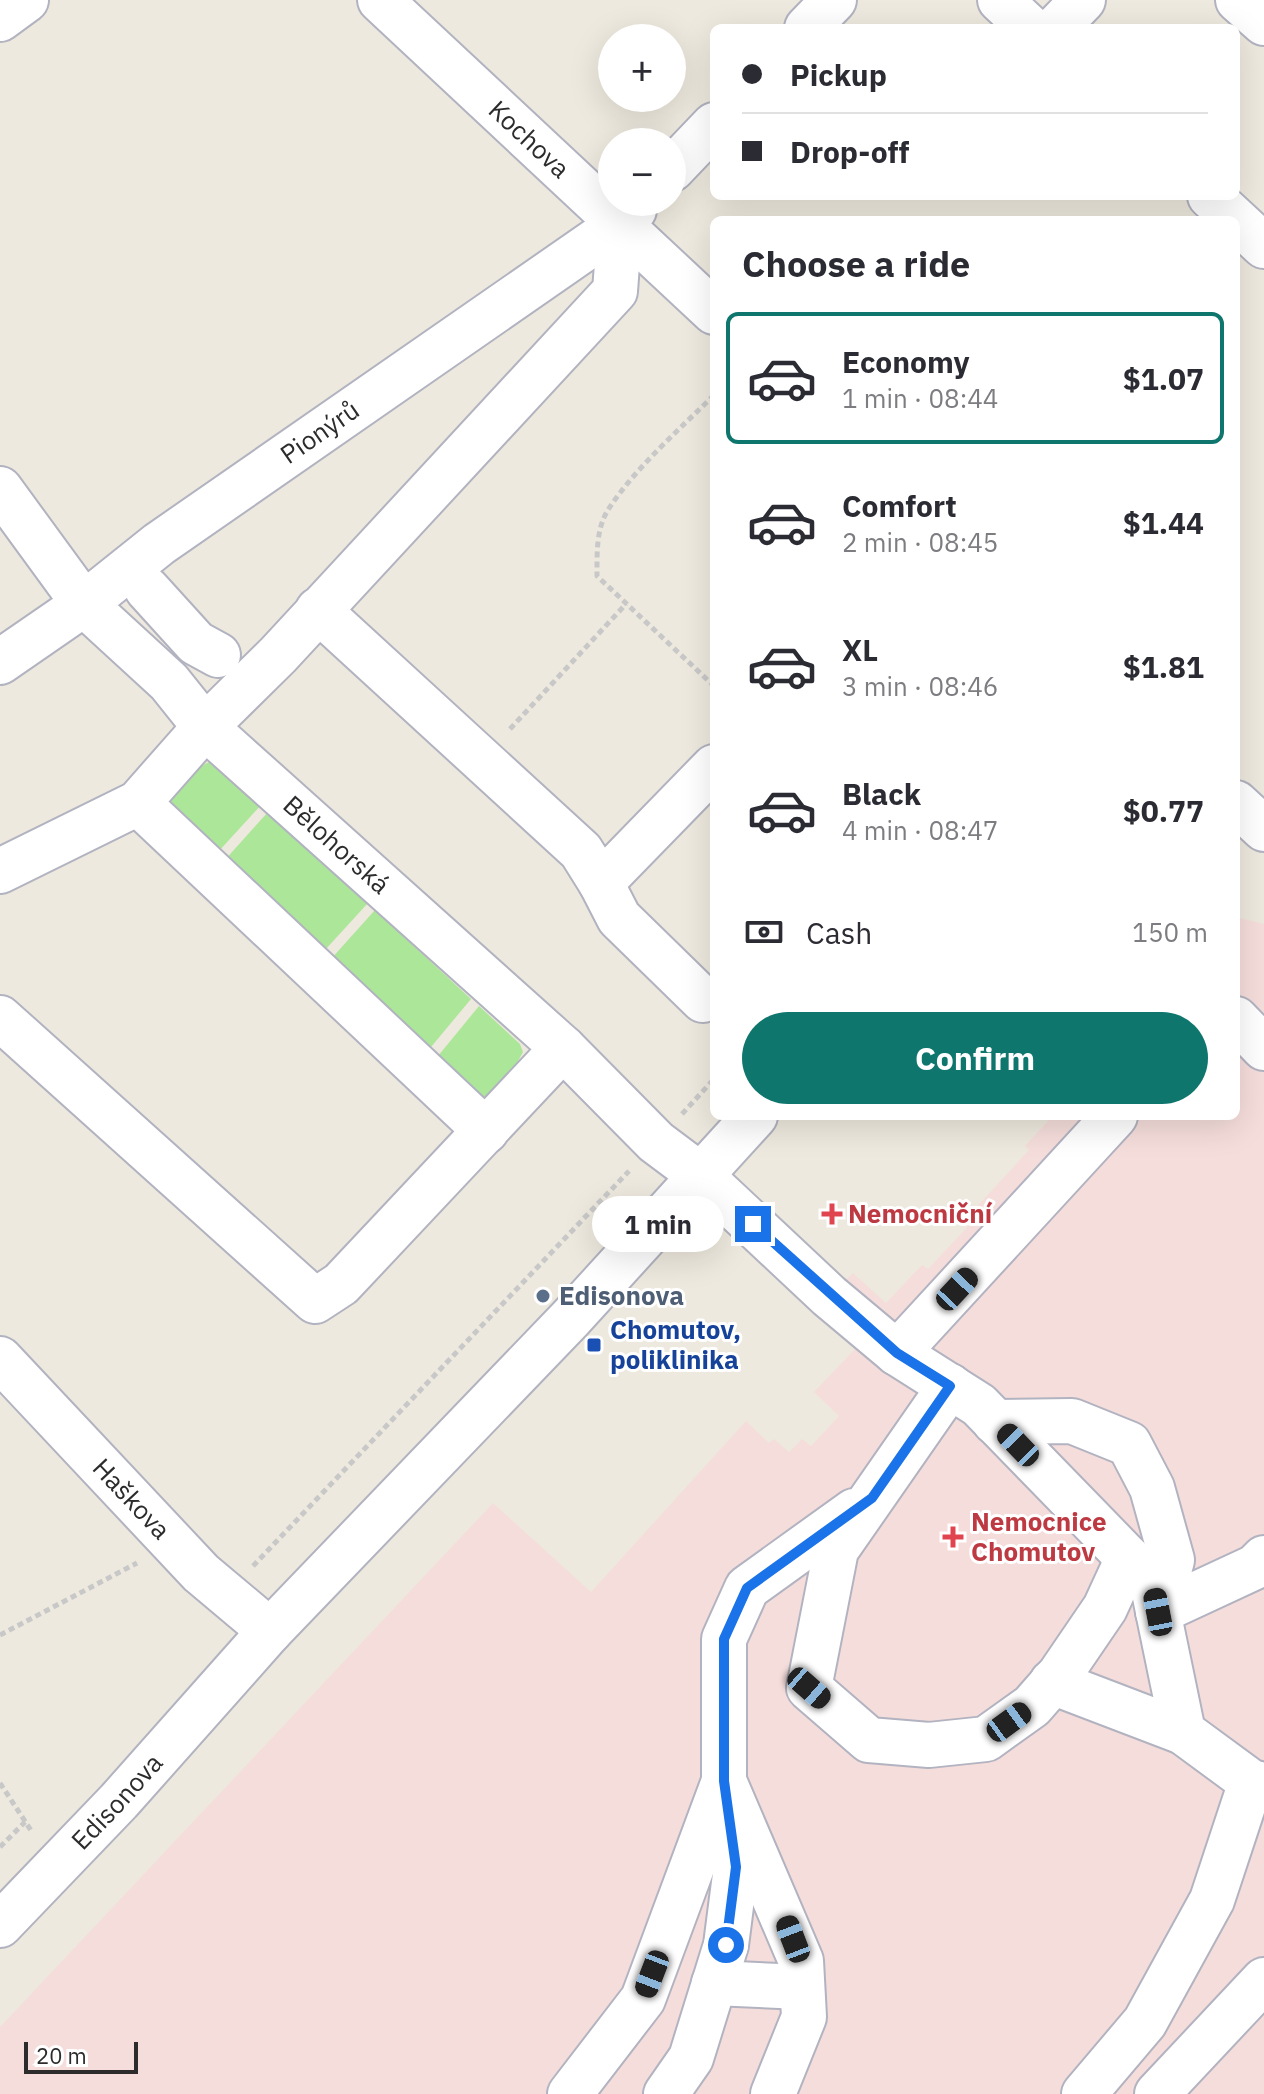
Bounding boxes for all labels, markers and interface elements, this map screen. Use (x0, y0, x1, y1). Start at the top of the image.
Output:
map controls (598, 24, 686, 216)
button: + (598, 24, 686, 112)
text: Pickup (790, 55, 887, 94)
street label: Kochova (482, 92, 578, 185)
button: − (598, 128, 686, 216)
text: Drop-off (790, 132, 909, 171)
text: Choose a ride (742, 240, 970, 287)
icon: car (746, 342, 818, 414)
text: Economy (842, 342, 970, 381)
text: $1.07 (1123, 359, 1204, 398)
text: 1 min · 08:44 (842, 381, 998, 415)
street label: Pionýrů (273, 392, 365, 471)
icon: car (746, 486, 818, 558)
text: Comfort (842, 486, 957, 525)
text: $1.44 (1123, 503, 1204, 542)
text: 2 min · 08:45 (842, 525, 998, 559)
icon: car (746, 630, 818, 702)
text: XL (842, 630, 878, 669)
text: $1.81 (1123, 647, 1204, 686)
text: 3 min · 08:46 (842, 669, 998, 703)
icon: car (746, 774, 818, 846)
text: Black (842, 774, 921, 813)
street label: Bělohorská (277, 787, 398, 901)
text: $0.77 (1123, 791, 1204, 830)
text: 4 min · 08:47 (842, 813, 998, 847)
icon: cash (742, 910, 786, 954)
text: Cash (806, 913, 872, 952)
text: 150 m (1132, 915, 1208, 949)
button: Confirm (742, 1012, 1208, 1104)
callout: 1 min (593, 1196, 725, 1252)
place label: Nemocniční (848, 1196, 993, 1230)
marker: Nemocniční (823, 1205, 841, 1223)
route end (735, 1206, 771, 1242)
text: 1 min (624, 1207, 692, 1241)
car (932, 1263, 982, 1315)
place label: Edisonova (559, 1278, 684, 1312)
marker: Edisonova (534, 1287, 552, 1305)
place label: Chomutov, poliklinika (610, 1312, 741, 1376)
marker: Chomutov, poliklinika (585, 1336, 603, 1354)
car (993, 1419, 1043, 1471)
street label: Haškova (86, 1451, 179, 1546)
place label: Nemocnice Chomutov (971, 1504, 1107, 1568)
marker: Nemocnice Chomutov (942, 1526, 964, 1548)
car (1142, 1586, 1174, 1638)
car (783, 1663, 835, 1713)
car (983, 1698, 1035, 1746)
street label: Edisonova (63, 1746, 169, 1856)
car (773, 1912, 813, 1966)
route start (708, 1927, 744, 1963)
car (632, 1947, 672, 2001)
scale bar (24, 2038, 138, 2074)
text: 20 m (36, 2041, 87, 2070)

